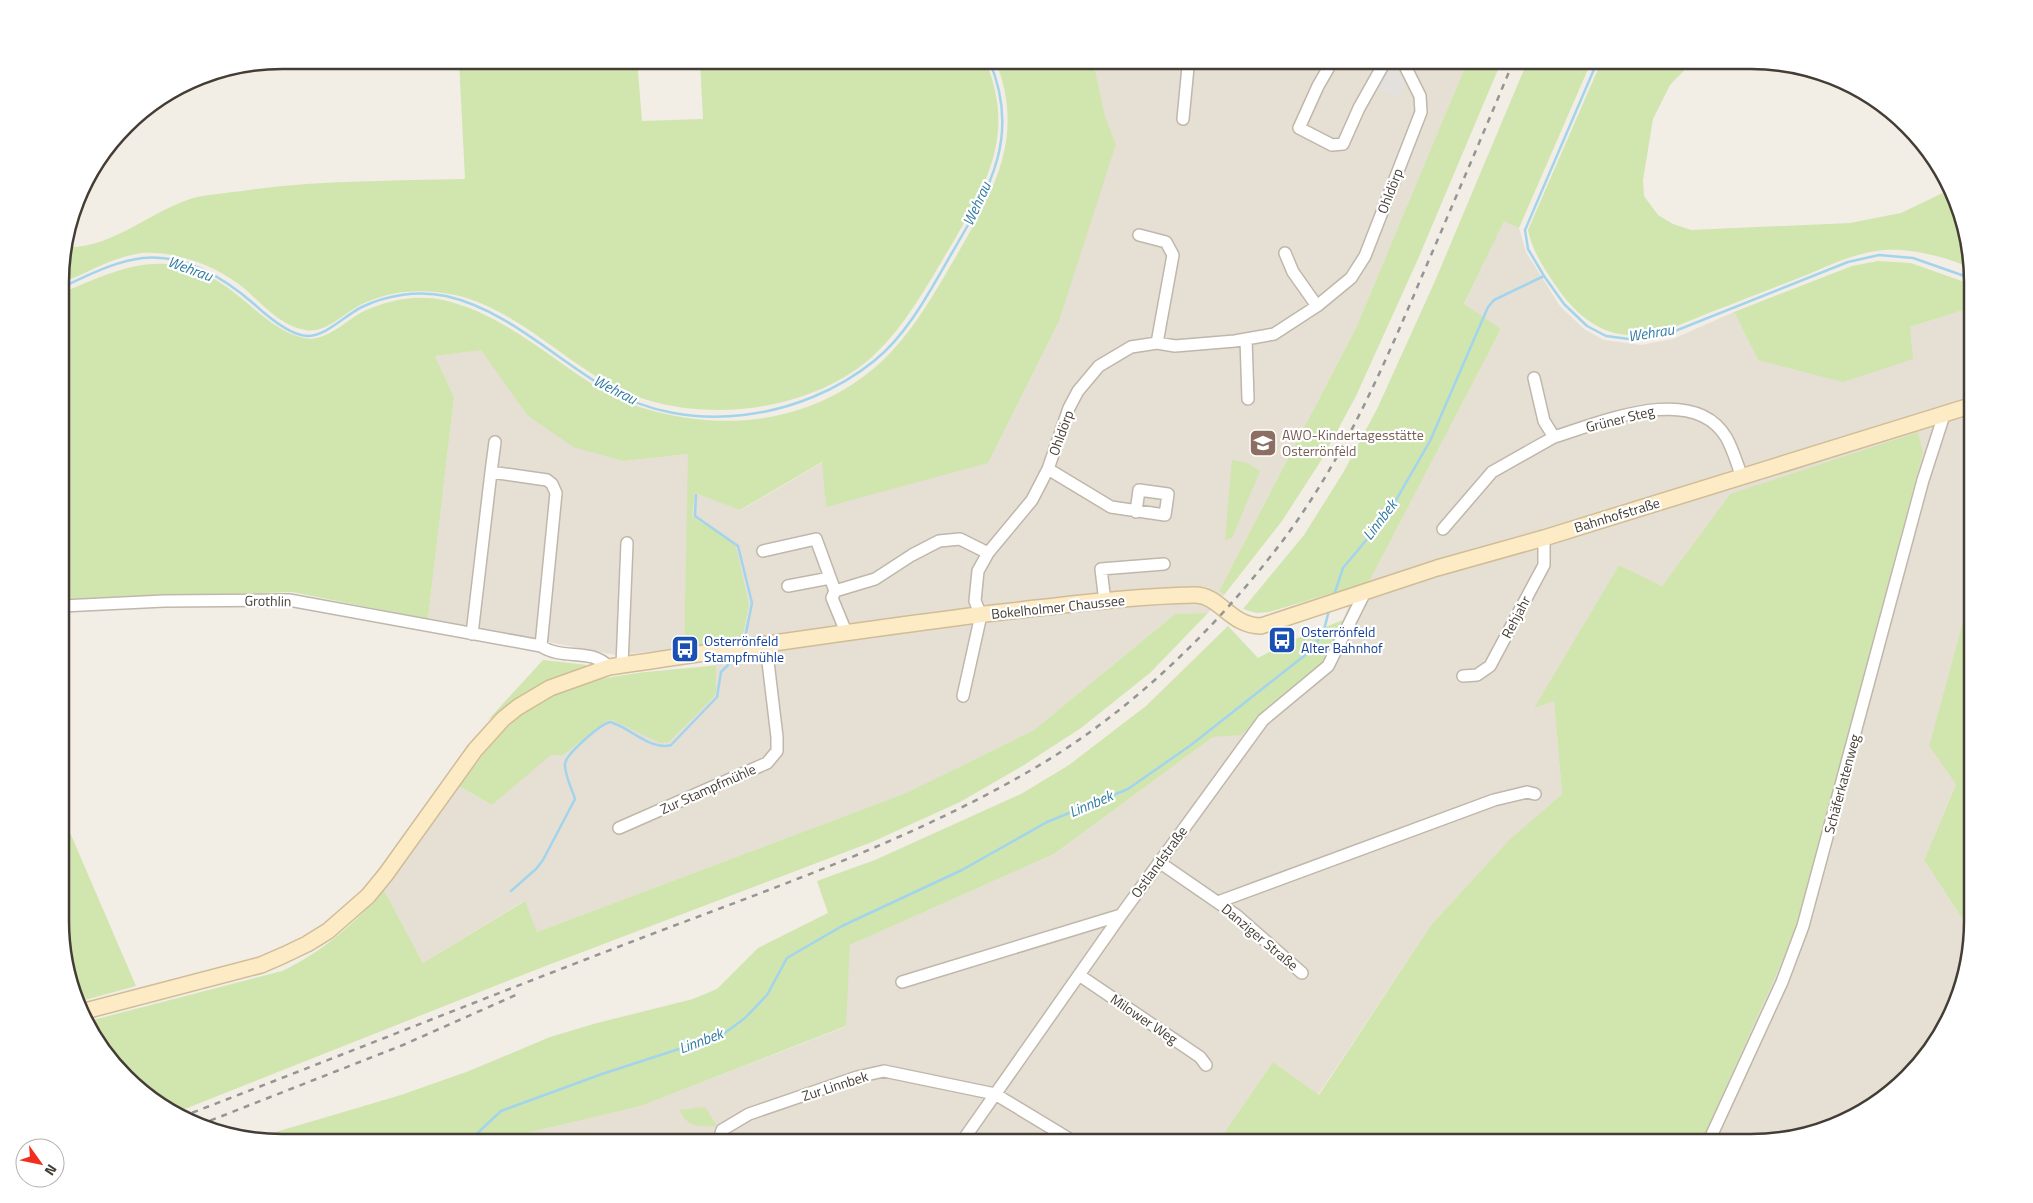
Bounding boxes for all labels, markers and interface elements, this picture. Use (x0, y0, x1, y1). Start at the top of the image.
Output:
street label: Ohldörp (1371, 165, 1408, 217)
water label: Wehrau (956, 177, 997, 230)
water label: Wehrau (165, 250, 217, 288)
water label: Wehrau (1626, 317, 1677, 347)
water label: Wehrau (589, 369, 642, 411)
street label: Grüner Steg (1583, 400, 1656, 437)
street label: Ohldörp (1043, 407, 1078, 459)
place label: AWO-Kindertagesstätte Osterrönfeld (1282, 424, 1424, 461)
school or university icon: AWO-Kindertagesstätte Osterrönfeld (1248, 428, 1278, 458)
street label: Bahnhofstraße (1571, 492, 1662, 538)
water label: Linnbek (1357, 493, 1404, 545)
street label: Bokelholmer Chaussee (990, 589, 1126, 624)
street label: Grothlin (244, 590, 292, 611)
street label: Rehjahr (1496, 592, 1536, 642)
place label: Osterrönfeld Alter Bahnhof (1301, 621, 1383, 658)
bus stop icon: Osterrönfeld Alter Bahnhof (1267, 625, 1297, 655)
place label: Osterrönfeld Stampfmühle (704, 630, 784, 667)
bus stop icon: Osterrönfeld Stampfmühle (670, 634, 700, 664)
street label: Schäferkatenweg (1818, 732, 1865, 836)
street label: Zur Stampfmühle (657, 758, 759, 819)
water label: Linnbek (1065, 783, 1118, 823)
street label: Ostlandstraße (1125, 821, 1192, 902)
street label: Danziger Straße (1217, 898, 1303, 975)
street label: Milower Weg (1106, 988, 1182, 1049)
water label: Linnbek (675, 1021, 728, 1059)
street label: Zur Linnbek (799, 1065, 871, 1106)
north arrow (15, 1138, 65, 1188)
text: N (40, 1161, 63, 1180)

